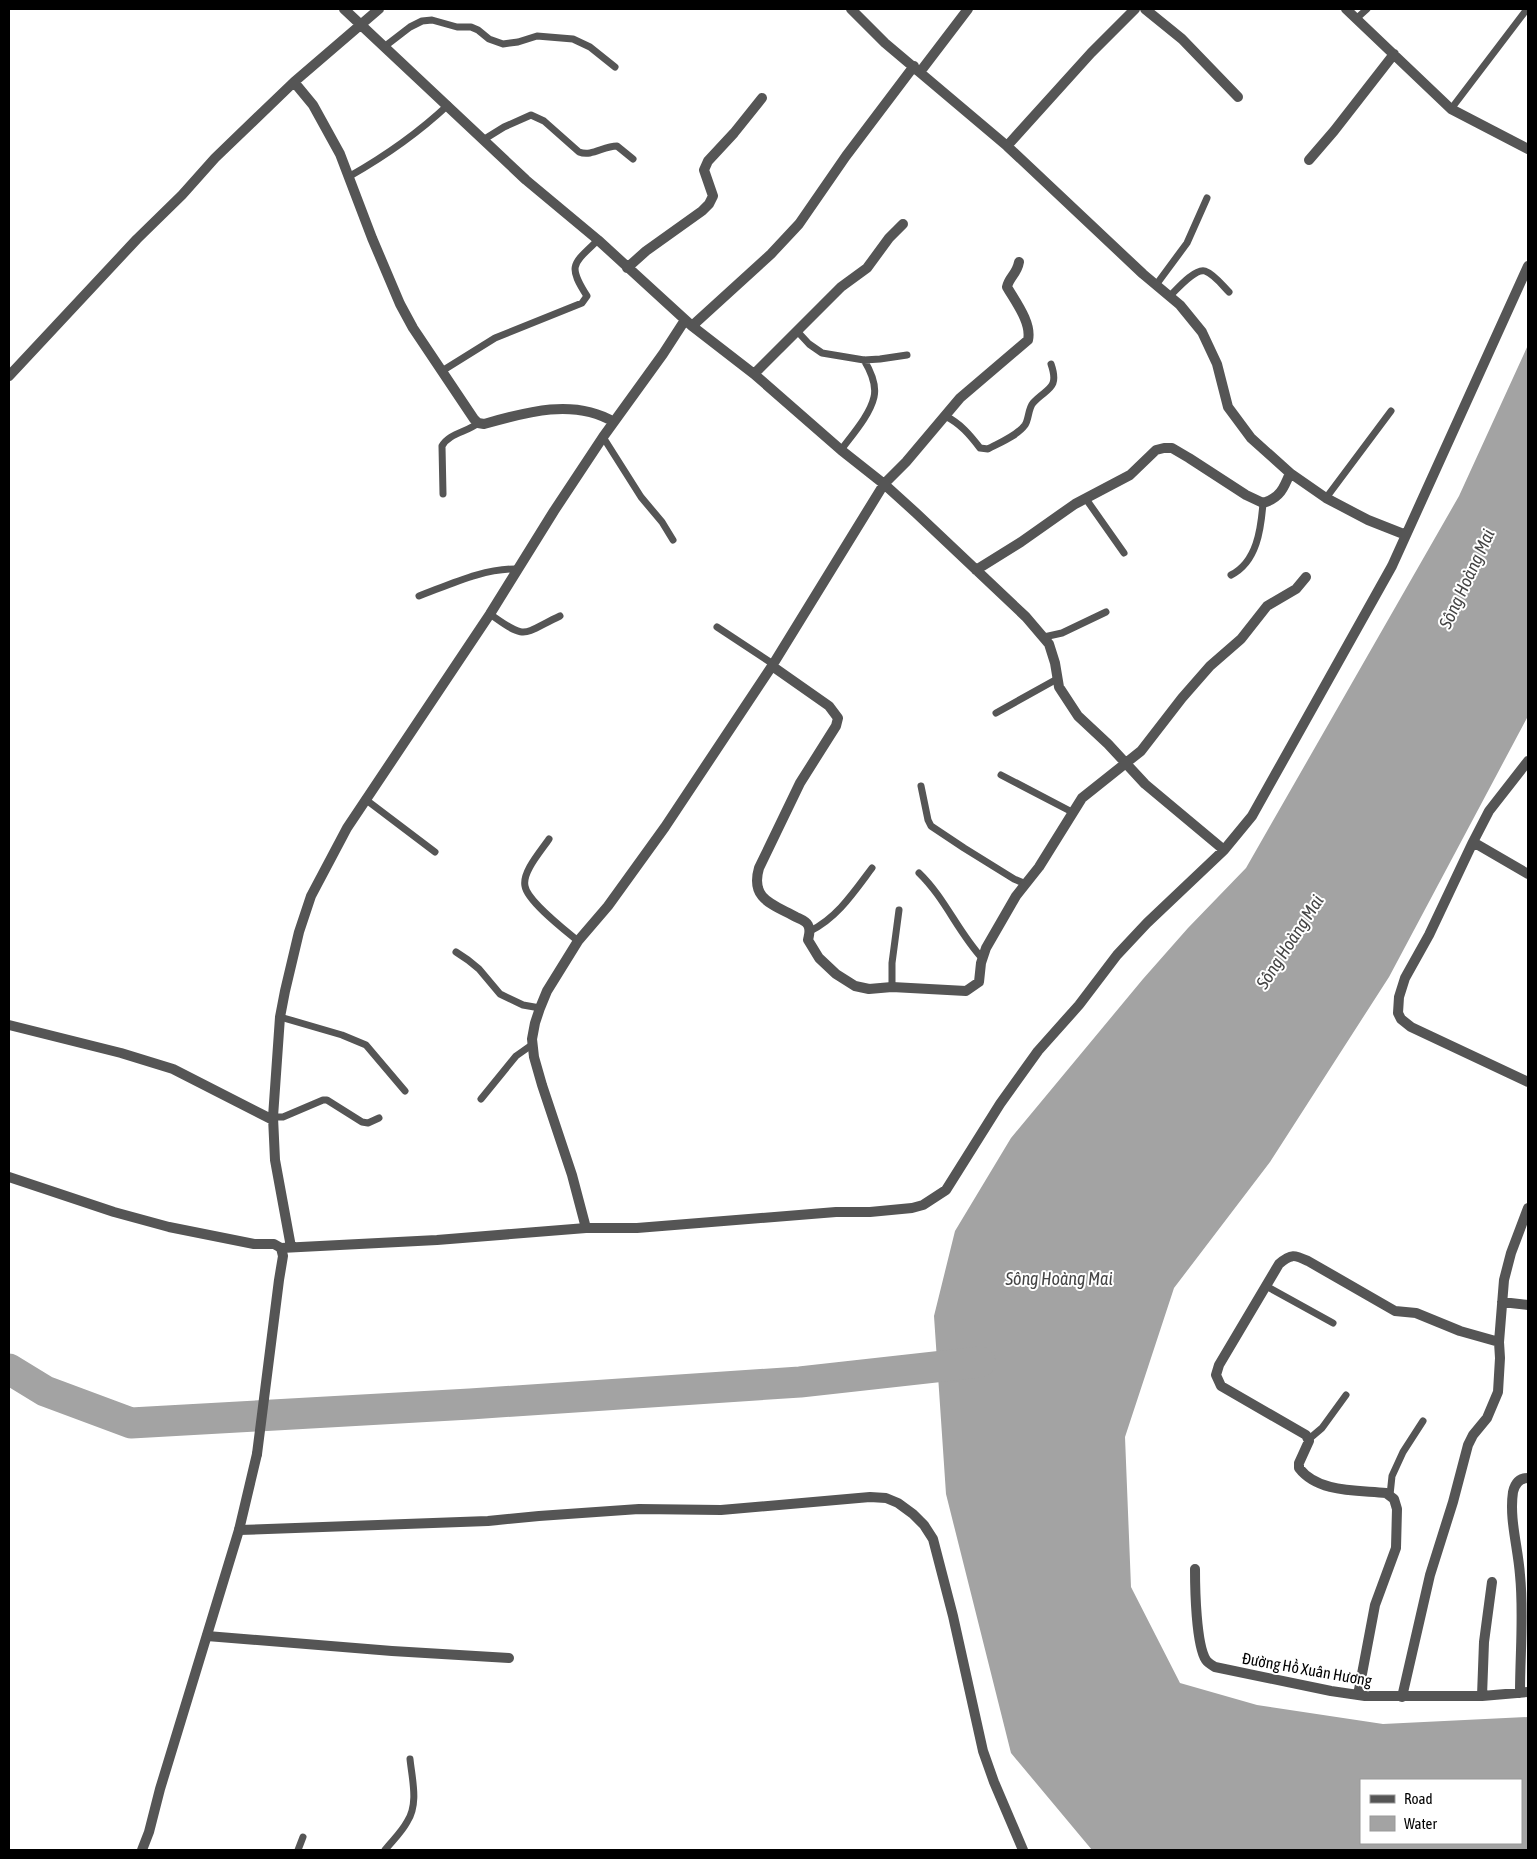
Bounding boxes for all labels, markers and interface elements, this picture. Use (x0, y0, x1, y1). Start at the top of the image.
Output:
water label: Sông Hoàng Mai (1434, 526, 1499, 633)
water label: Sông Hoàng Mai (1251, 891, 1328, 993)
water label: Sông Hoàng Mai (1004, 1268, 1113, 1289)
street label: Đường Hồ Xuân Hương (1240, 1648, 1374, 1690)
legend (1360, 1779, 1522, 1844)
text: Road (1404, 1790, 1433, 1807)
text: Water (1404, 1815, 1437, 1832)

